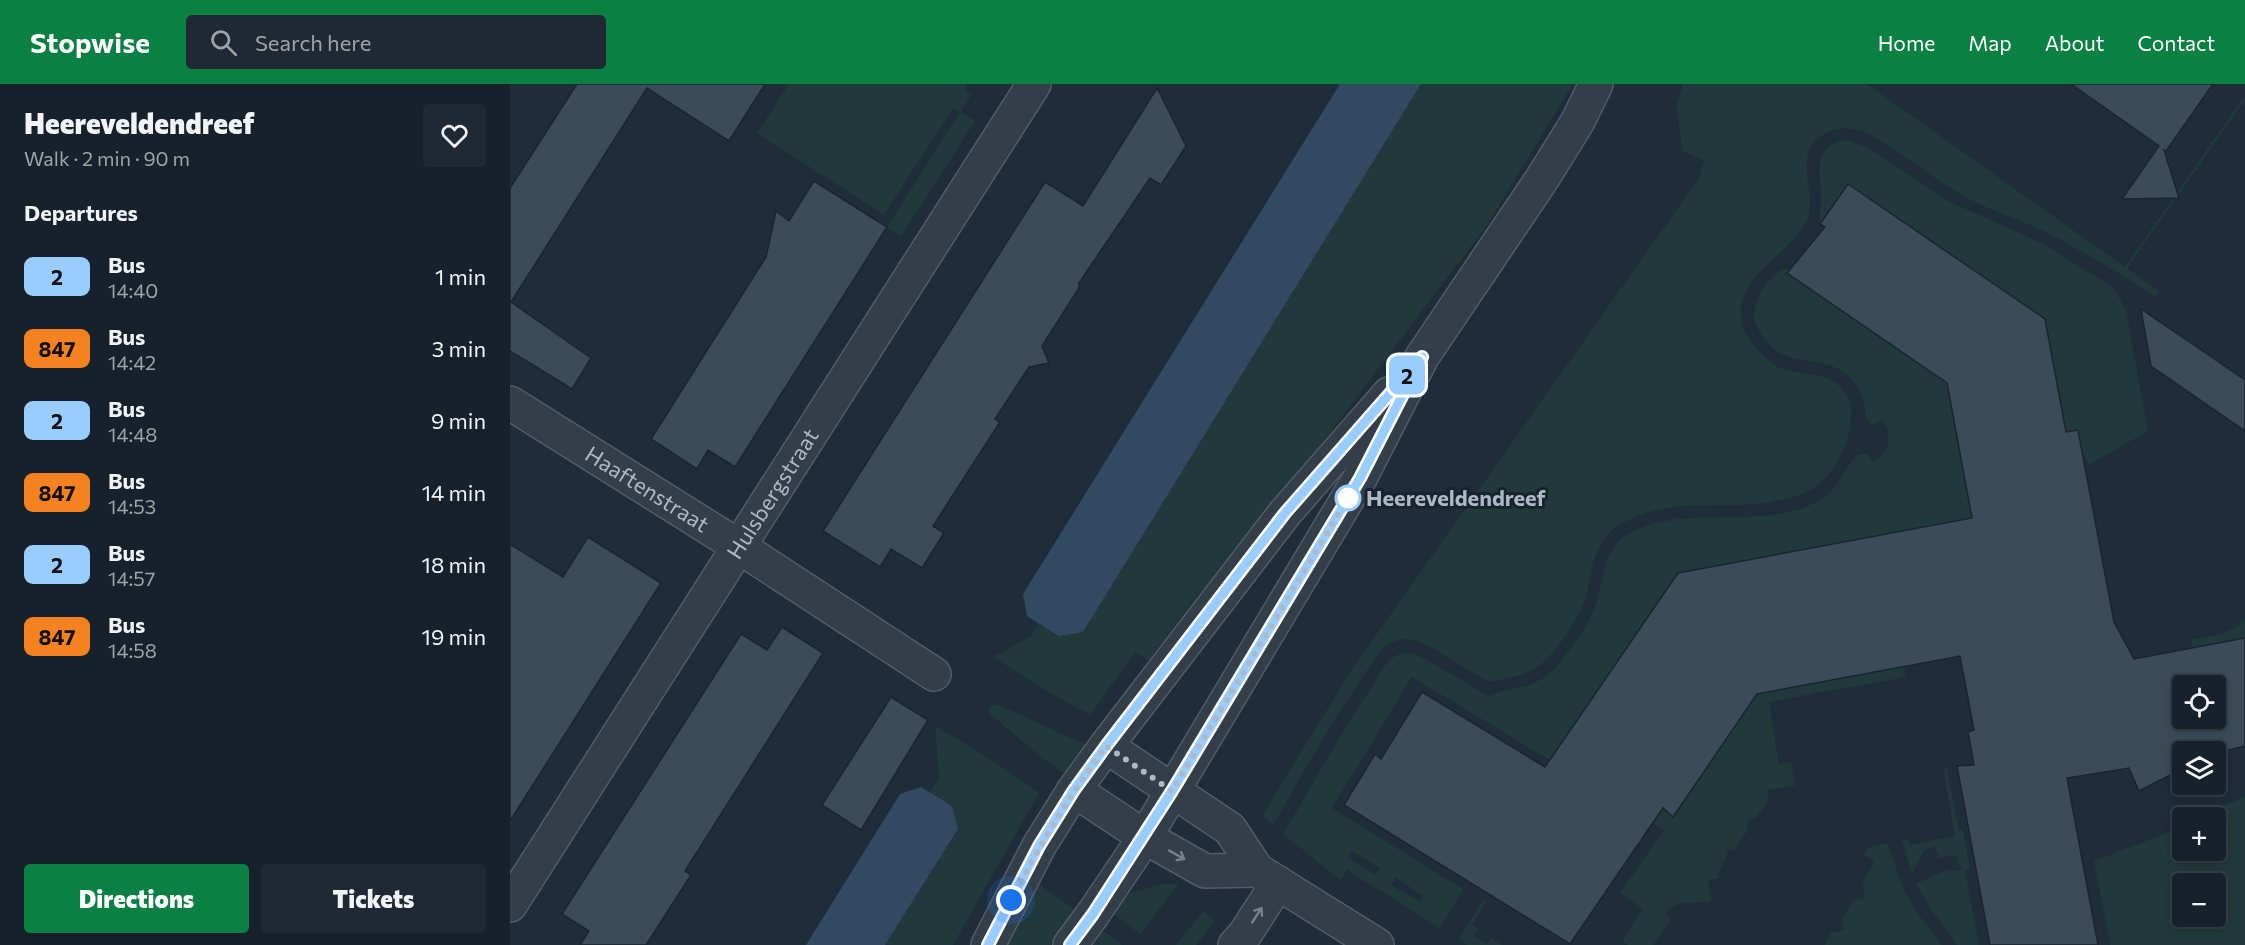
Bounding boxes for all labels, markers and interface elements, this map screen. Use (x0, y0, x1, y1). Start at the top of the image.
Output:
search box (186, 15, 606, 69)
text: Stopwise (30, 25, 150, 59)
icon: search (207, 26, 240, 59)
text: Search here (255, 29, 371, 56)
text: Home (1878, 30, 1935, 55)
text: Map (1968, 30, 2012, 55)
text: About (2045, 30, 2104, 55)
text: Contact (2137, 30, 2215, 55)
button: heart (423, 104, 486, 167)
text: Heereveldendreef (24, 106, 254, 140)
text: Walk · 2 min · 90 m (24, 146, 190, 170)
text: Departures (24, 199, 138, 226)
text: Bus (108, 251, 145, 278)
text: 1 min (435, 263, 486, 290)
text: 2 (51, 264, 63, 289)
text: 14:40 (108, 278, 158, 302)
text: Bus (108, 323, 145, 350)
text: 3 min (432, 335, 486, 362)
text: 847 (39, 336, 76, 361)
text: 14:42 (108, 350, 156, 374)
line badge: 2 (1388, 356, 1426, 394)
text: 2 (1401, 363, 1413, 388)
text: Bus (108, 395, 145, 422)
text: 9 min (431, 407, 486, 434)
text: 2 (51, 408, 63, 433)
text: 14:48 (108, 422, 157, 446)
street label: Hulsbergstraat (721, 423, 824, 564)
street label: Haaftenstraat (581, 440, 714, 538)
text: Bus (108, 467, 145, 494)
text: 14 min (422, 479, 486, 506)
text: 847 (39, 480, 76, 505)
place label: Heereveldendreef (1366, 484, 1547, 511)
marker: Heereveldendreef (1335, 485, 1361, 511)
text: 14:53 (108, 494, 156, 518)
text: Bus (108, 539, 145, 566)
text: 18 min (422, 551, 486, 578)
text: 2 (51, 552, 63, 577)
text: 14:57 (108, 566, 155, 590)
text: Bus (108, 611, 145, 638)
text: 19 min (422, 623, 486, 650)
text: 847 (39, 624, 76, 649)
text: 14:58 (108, 638, 157, 662)
map controls (2172, 675, 2226, 927)
button: locate (2172, 675, 2226, 729)
button: layers (2172, 741, 2226, 795)
button: + (2172, 807, 2226, 861)
one-way arrow (1168, 849, 1185, 861)
button: Directions (24, 864, 249, 933)
button: Tickets (261, 864, 486, 933)
button: − (2172, 873, 2226, 927)
your location (996, 885, 1026, 915)
one-way arrow (1252, 907, 1264, 924)

